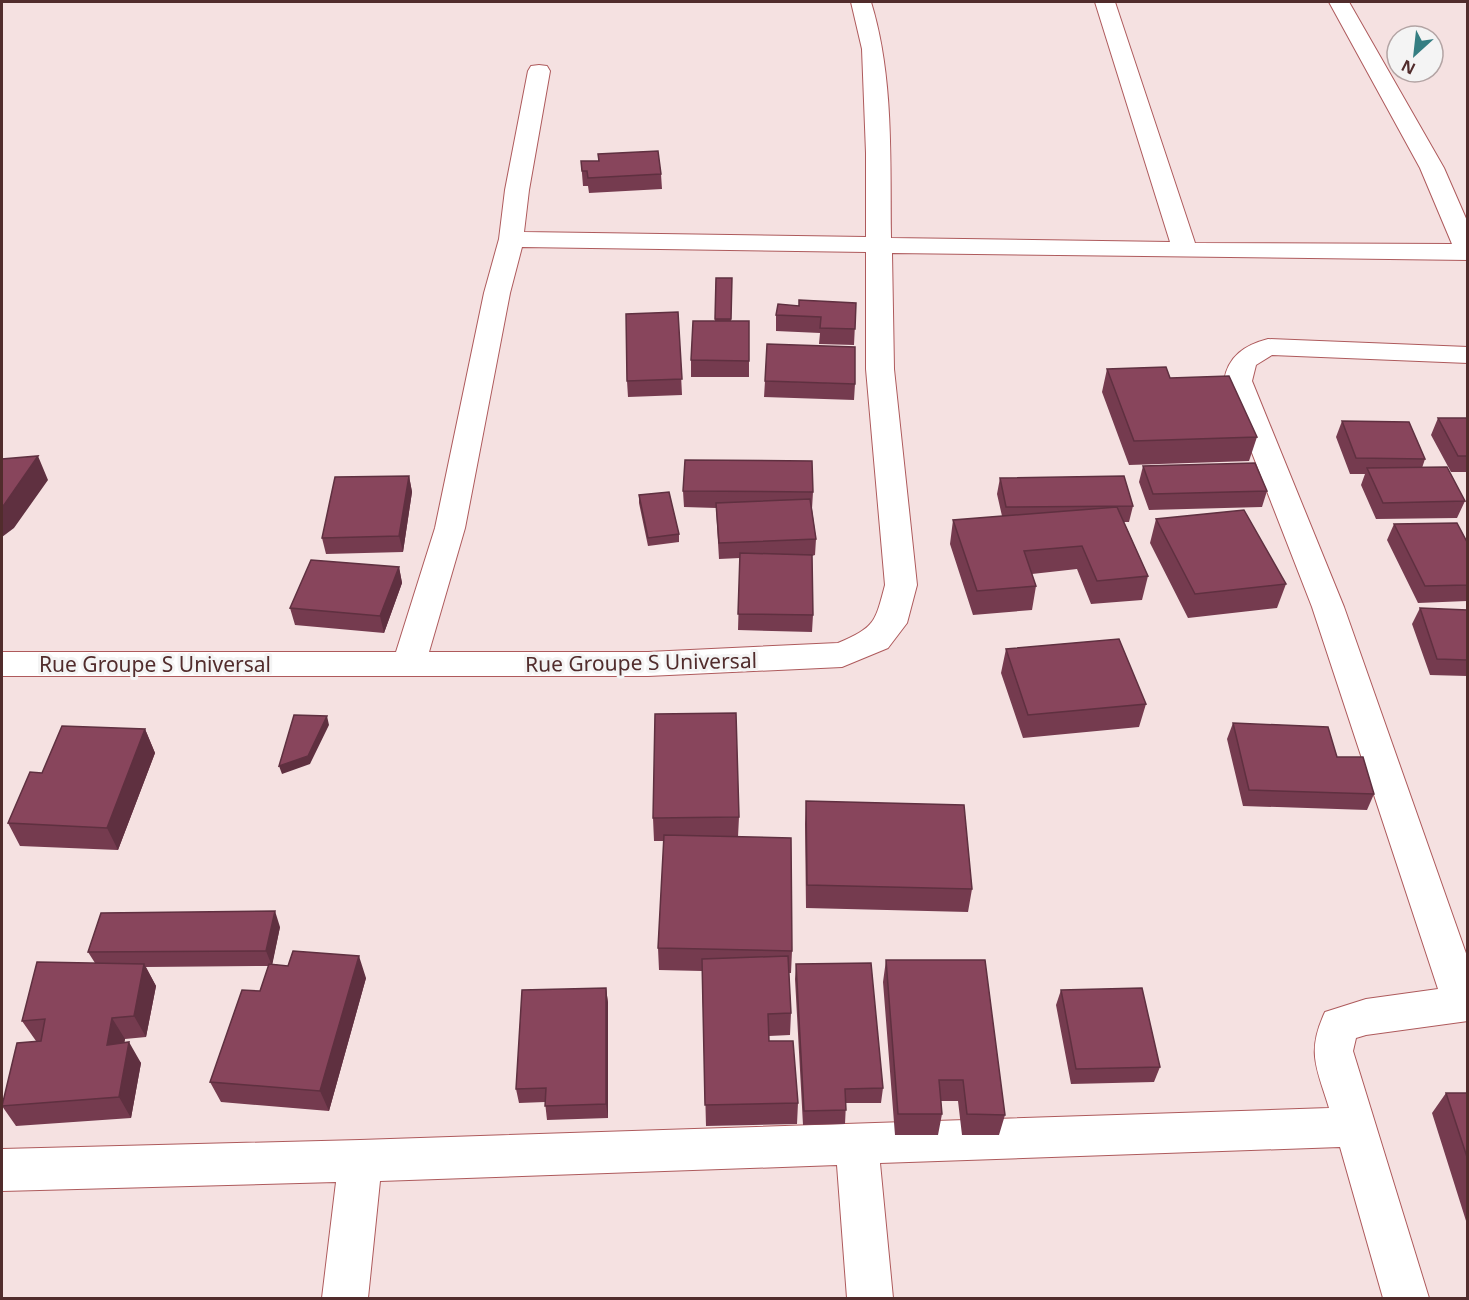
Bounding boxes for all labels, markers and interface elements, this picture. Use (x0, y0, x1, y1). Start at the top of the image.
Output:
north arrow (1385, 24, 1445, 84)
text: N (1397, 55, 1419, 80)
street label: Rue Groupe S Universal (525, 646, 757, 678)
street label: Rue Groupe S Universal (39, 650, 271, 678)

